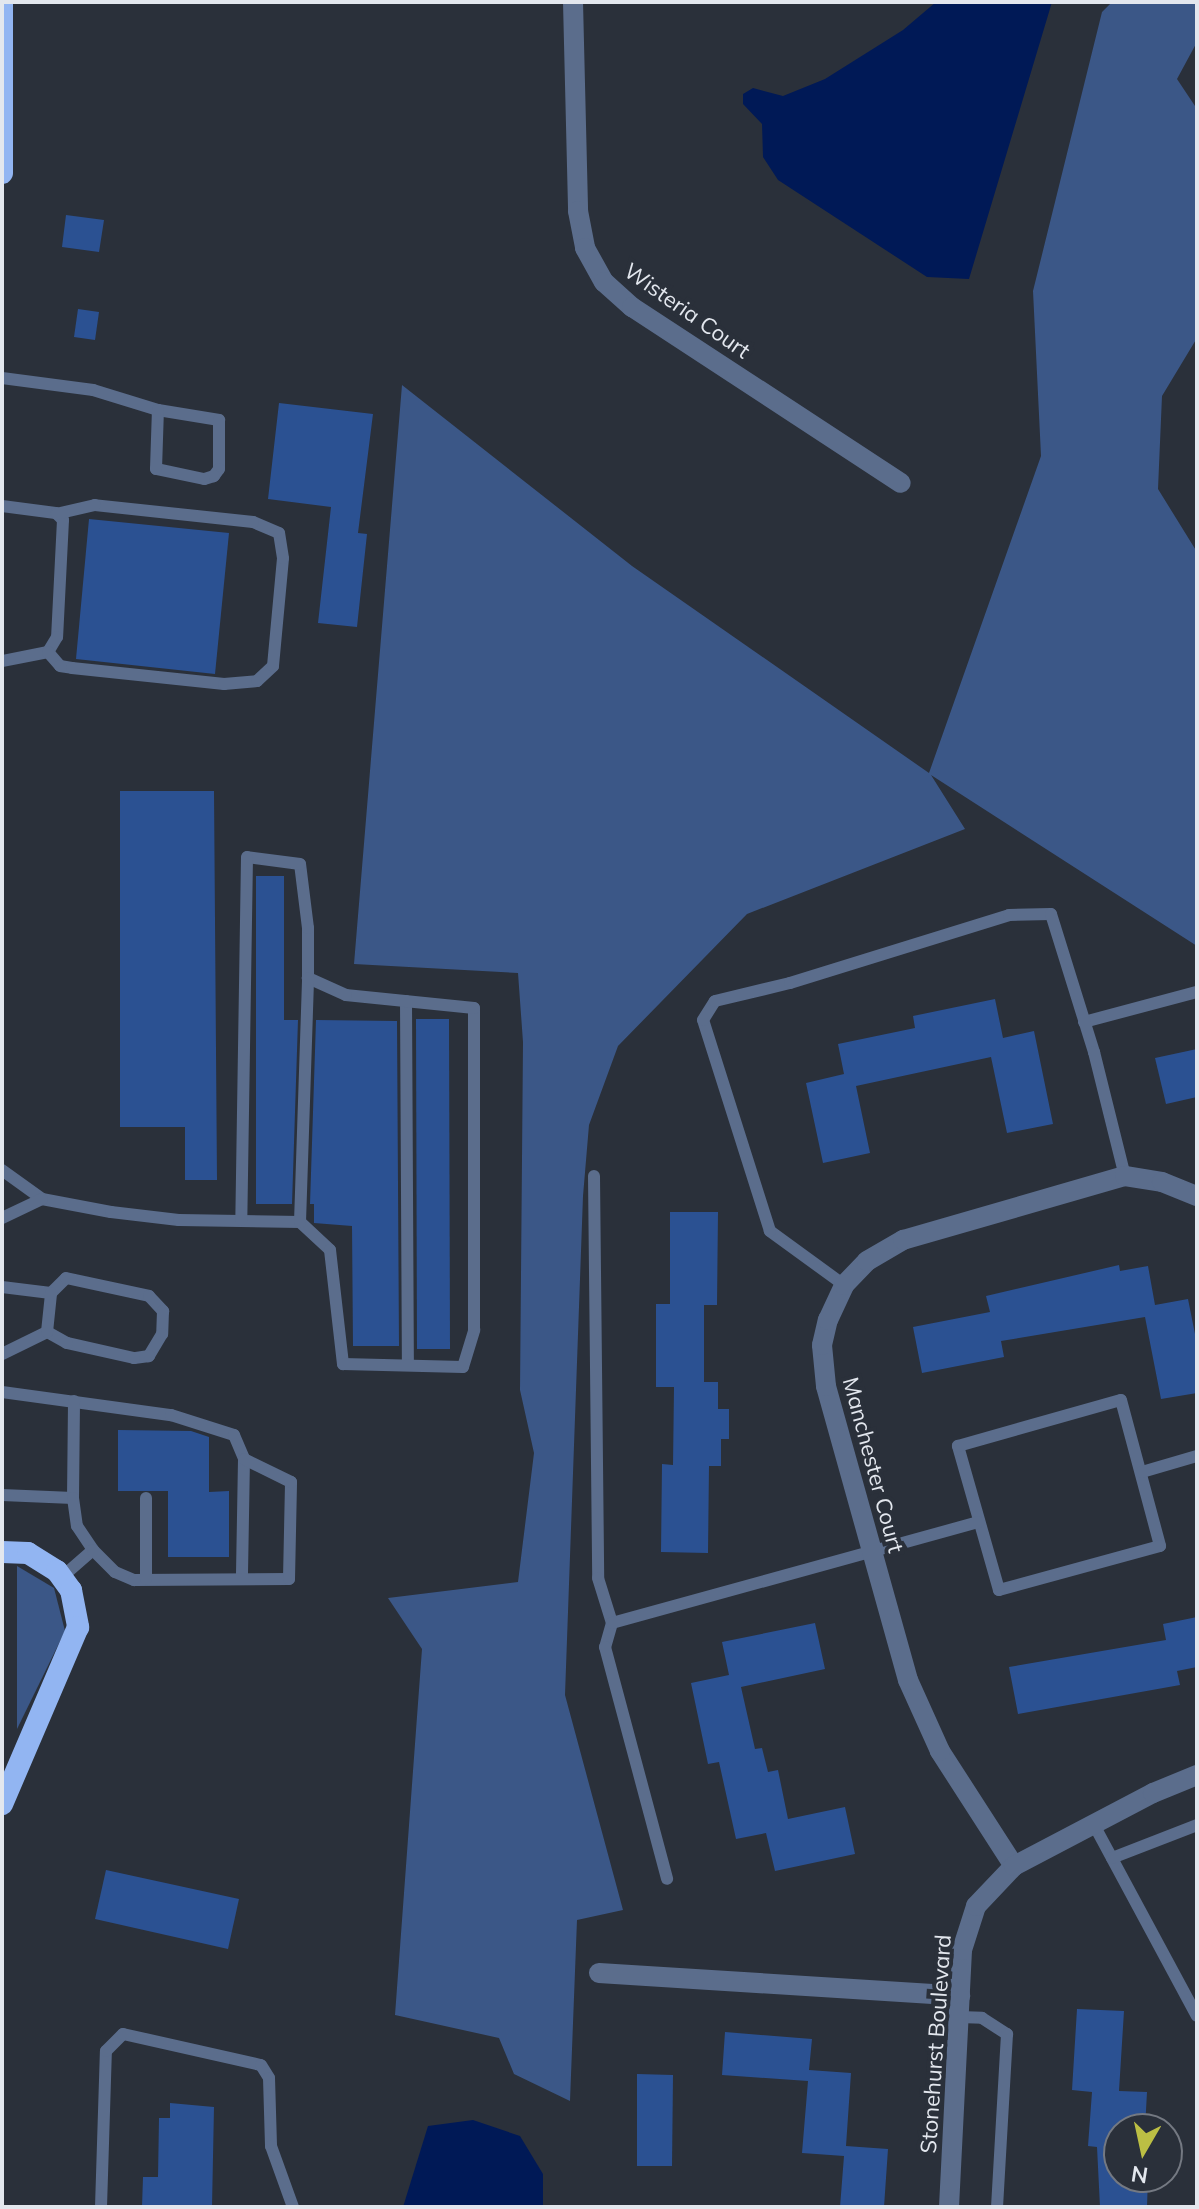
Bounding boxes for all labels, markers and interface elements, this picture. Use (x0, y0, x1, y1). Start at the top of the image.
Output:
street label: Wisteria Court (619, 258, 755, 364)
street label: Manchester Court (837, 1374, 909, 1556)
street label: Stonehurst Boulevard (915, 1934, 957, 2154)
north arrow (1103, 2113, 1183, 2193)
text: N (1129, 2160, 1150, 2190)

